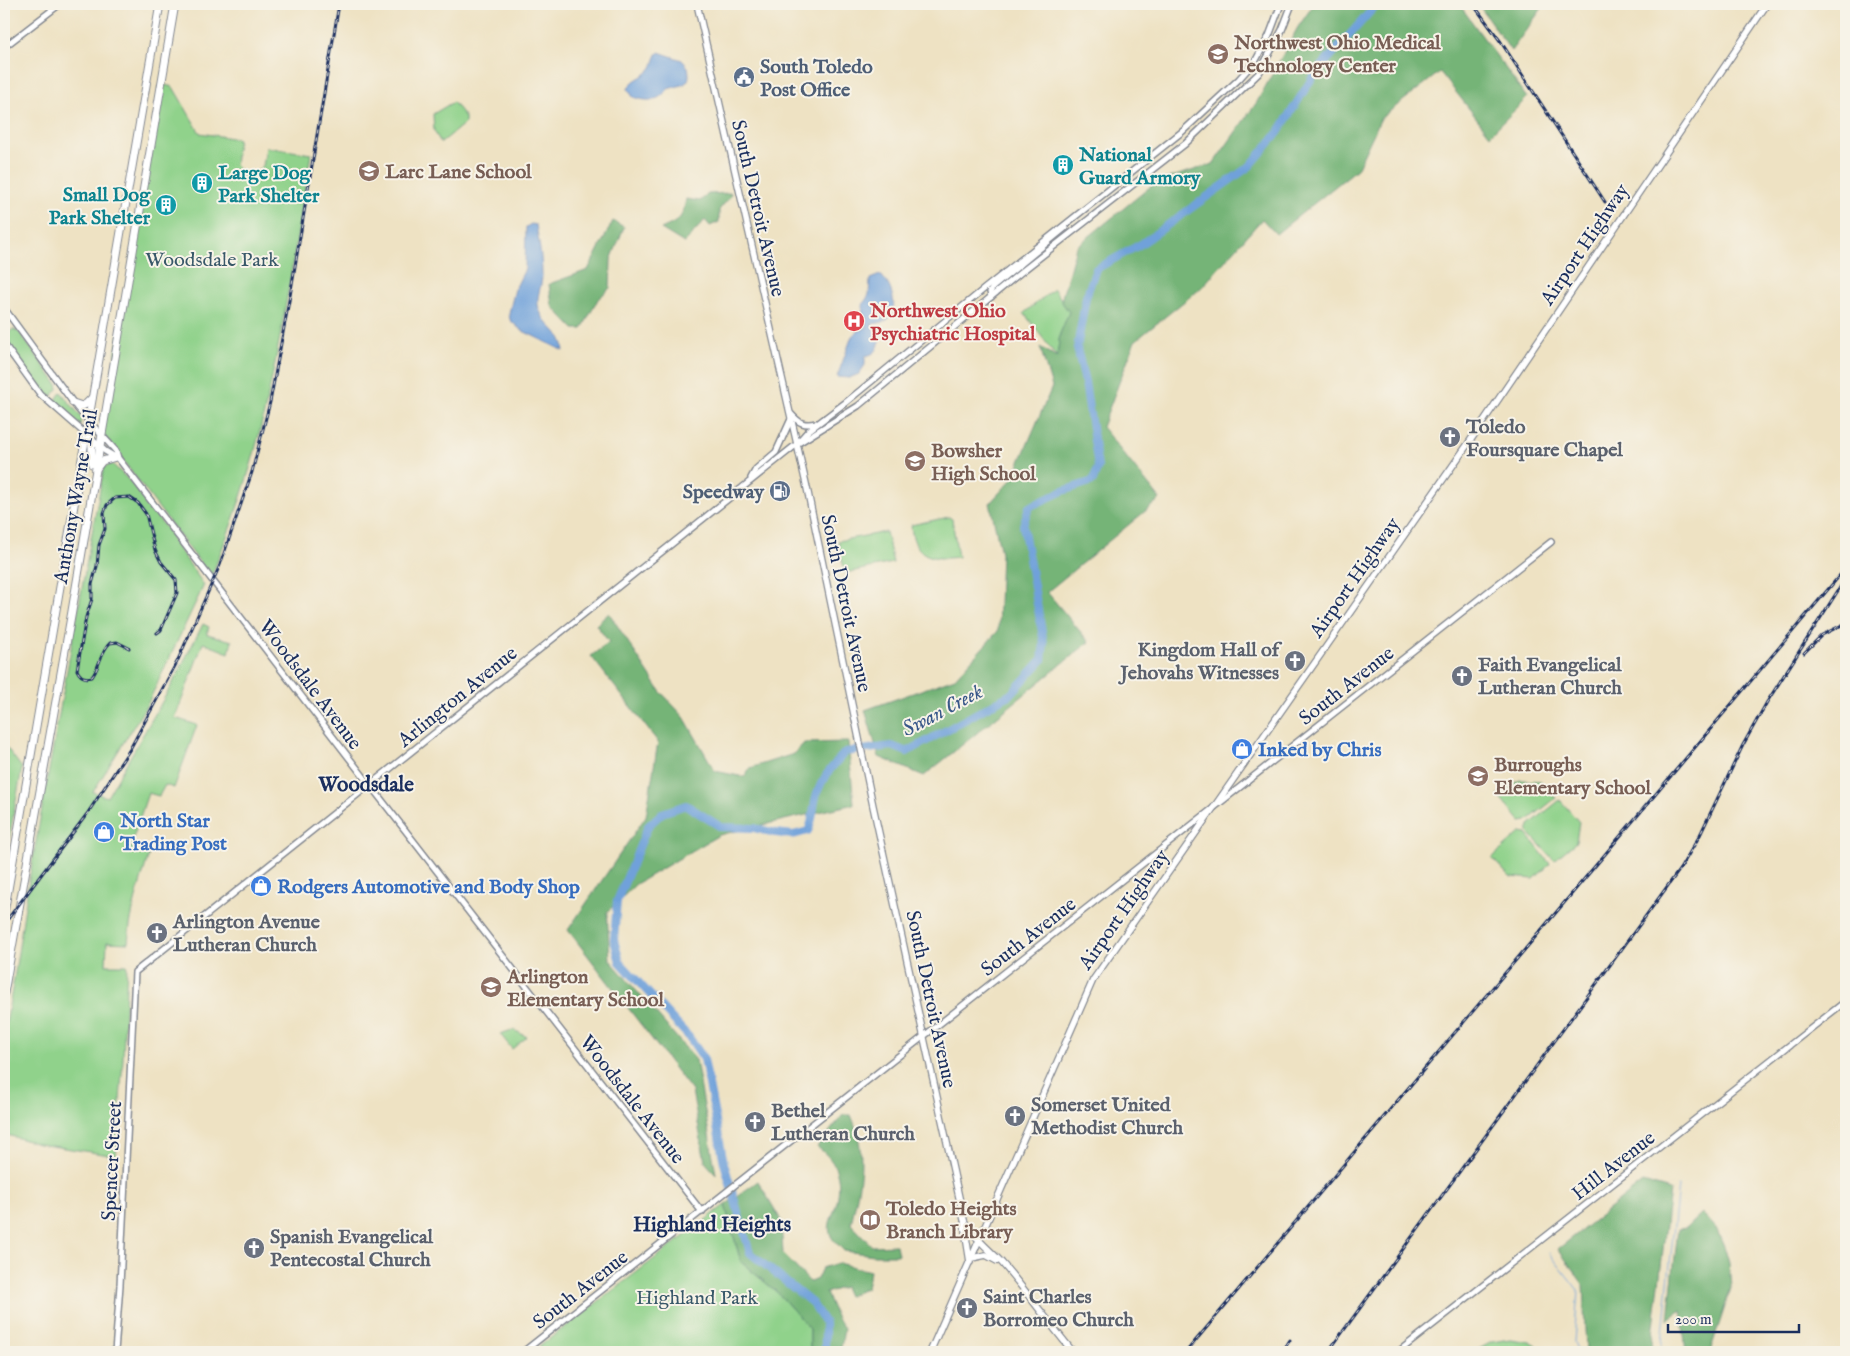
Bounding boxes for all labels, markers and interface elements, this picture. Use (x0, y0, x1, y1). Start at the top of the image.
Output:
place label: Northwest Ohio Medical Technology Center (1233, 31, 1441, 79)
school or university icon: Northwest Ohio Medical Technology Center (1206, 42, 1230, 66)
place label: South Toledo Post Office (760, 55, 873, 103)
public building icon: South Toledo Post Office (732, 65, 756, 89)
street label: South Detroit Avenue (725, 117, 790, 299)
place label: National Guard Armory (1078, 143, 1202, 191)
building icon: National Guard Armory (1051, 153, 1075, 177)
school or university icon: Larc Lane School (357, 159, 381, 183)
place label: Larc Lane School (385, 160, 532, 185)
place label: Large Dog Park Shelter (218, 161, 320, 209)
building icon: Large Dog Park Shelter (190, 171, 214, 195)
street label: Airport Highway (1535, 179, 1635, 311)
place label: Small Dog Park Shelter (49, 183, 151, 231)
building icon: Small Dog Park Shelter (154, 193, 178, 217)
park label: Woodsdale Park (145, 248, 279, 273)
place label: Northwest Ohio Psychiatric Hospital (869, 299, 1036, 347)
hospital icon: Northwest Ohio Psychiatric Hospital (842, 309, 866, 333)
street label: Anthony Wayne Trail (49, 406, 104, 587)
place label: Toledo Foursquare Chapel (1465, 415, 1623, 463)
church icon: Toledo Foursquare Chapel (1438, 425, 1462, 449)
place label: Bowsher High School (931, 439, 1036, 487)
school or university icon: Bowsher High School (903, 449, 927, 473)
fuel station icon: Speedway (768, 479, 792, 503)
place label: Speedway (683, 480, 765, 505)
street label: South Detroit Avenue (814, 512, 877, 694)
street label: Airport Highway (1304, 513, 1406, 644)
street label: Woodsdale Avenue (253, 615, 367, 755)
place label: Kingdom Hall of Jehovahs Witnesses (1117, 638, 1283, 686)
street label: Arlington Avenue (392, 641, 523, 754)
street label: South Avenue (1294, 641, 1400, 731)
church icon: Kingdom Hall of Jehovahs Witnesses (1283, 649, 1307, 673)
place label: Faith Evangelical Lutheran Church (1478, 653, 1622, 701)
church icon: Faith Evangelical Lutheran Church (1450, 664, 1474, 688)
water label: Swan Creek (898, 678, 988, 744)
shop icon: Inked by Chris (1230, 737, 1254, 761)
place label: Inked by Chris (1258, 738, 1381, 763)
place label: Burroughs Elementary School (1494, 753, 1652, 801)
school or university icon: Burroughs Elementary School (1466, 764, 1490, 788)
district label: Woodsdale (317, 772, 414, 799)
place label: North Star Trading Post (119, 809, 227, 857)
shop icon: North Star Trading Post (92, 820, 116, 844)
street label: Airport Highway (1073, 845, 1175, 976)
shop icon: Rodgers Automotive and Body Shop (249, 874, 273, 898)
place label: Rodgers Automotive and Body Shop (277, 875, 580, 900)
street label: South Avenue (976, 892, 1082, 982)
street label: South Detroit Avenue (899, 908, 962, 1090)
place label: Arlington Avenue Lutheran Church (172, 910, 321, 958)
church icon: Arlington Avenue Lutheran Church (145, 921, 169, 945)
place label: Arlington Elementary School (506, 965, 665, 1013)
school or university icon: Arlington Elementary School (479, 975, 503, 999)
street label: Woodsdale Avenue (574, 1031, 690, 1169)
place label: Somerset United Methodist Church (1031, 1093, 1183, 1141)
place label: Bethel Lutheran Church (771, 1099, 915, 1147)
street label: Spencer Street (97, 1100, 128, 1222)
church icon: Somerset United Methodist Church (1003, 1104, 1027, 1128)
church icon: Bethel Lutheran Church (743, 1110, 767, 1134)
street label: Hill Avenue (1567, 1126, 1661, 1206)
place label: Toledo Heights Branch Library (885, 1197, 1017, 1245)
library icon: Toledo Heights Branch Library (858, 1208, 882, 1232)
district label: Highland Heights (633, 1212, 791, 1239)
place label: Spanish Evangelical Pentecostal Church (270, 1225, 434, 1273)
church icon: Spanish Evangelical Pentecostal Church (242, 1236, 266, 1260)
street label: South Avenue (528, 1245, 634, 1335)
place label: Saint Charles Borromeo Church (983, 1285, 1134, 1333)
park label: Highland Park (636, 1286, 758, 1311)
church icon: Saint Charles Borromeo Church (955, 1296, 979, 1320)
scale bar (1668, 1301, 1799, 1333)
text: 200 m (1675, 1310, 1712, 1329)

